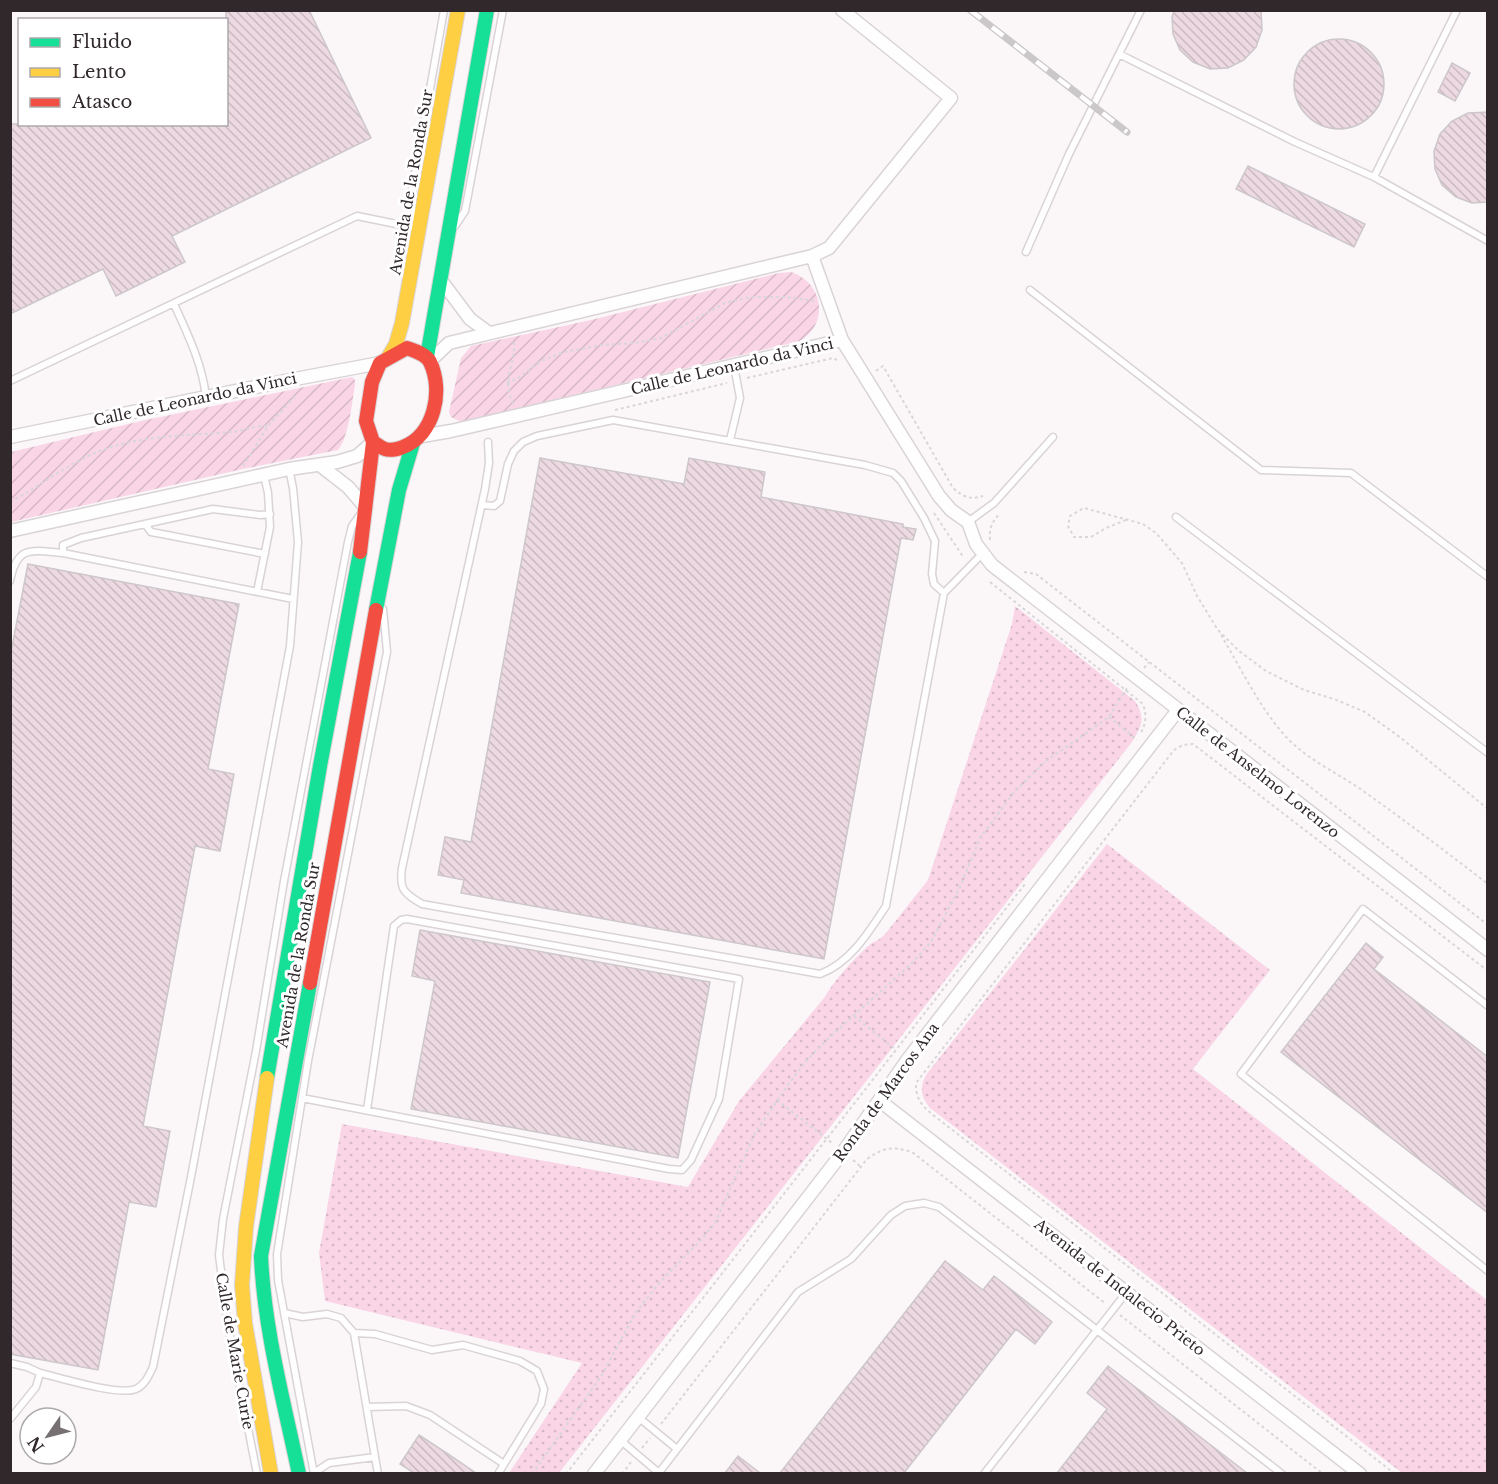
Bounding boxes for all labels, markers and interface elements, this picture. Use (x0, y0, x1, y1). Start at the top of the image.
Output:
legend (18, 18, 228, 126)
text: Fluido (72, 31, 132, 53)
text: Lento (72, 61, 126, 83)
street label: Avenida de la Ronda Sur (385, 87, 437, 277)
text: Atasco (71, 91, 132, 113)
street label: Calle de Leonardo da Vinci (629, 333, 835, 399)
street label: Calle de Leonardo da Vinci (92, 368, 298, 430)
street label: Calle de Anselmo Lorenzo (1172, 702, 1344, 842)
street label: Avenida de la Ronda Sur (272, 860, 324, 1050)
street label: Ronda de Marcos Ana (829, 1018, 943, 1165)
street label: Avenida de Indalecio Prieto (1030, 1214, 1209, 1360)
street label: Calle de Marie Curie (212, 1271, 258, 1431)
north arrow (18, 1406, 78, 1466)
text: N (23, 1433, 48, 1457)

